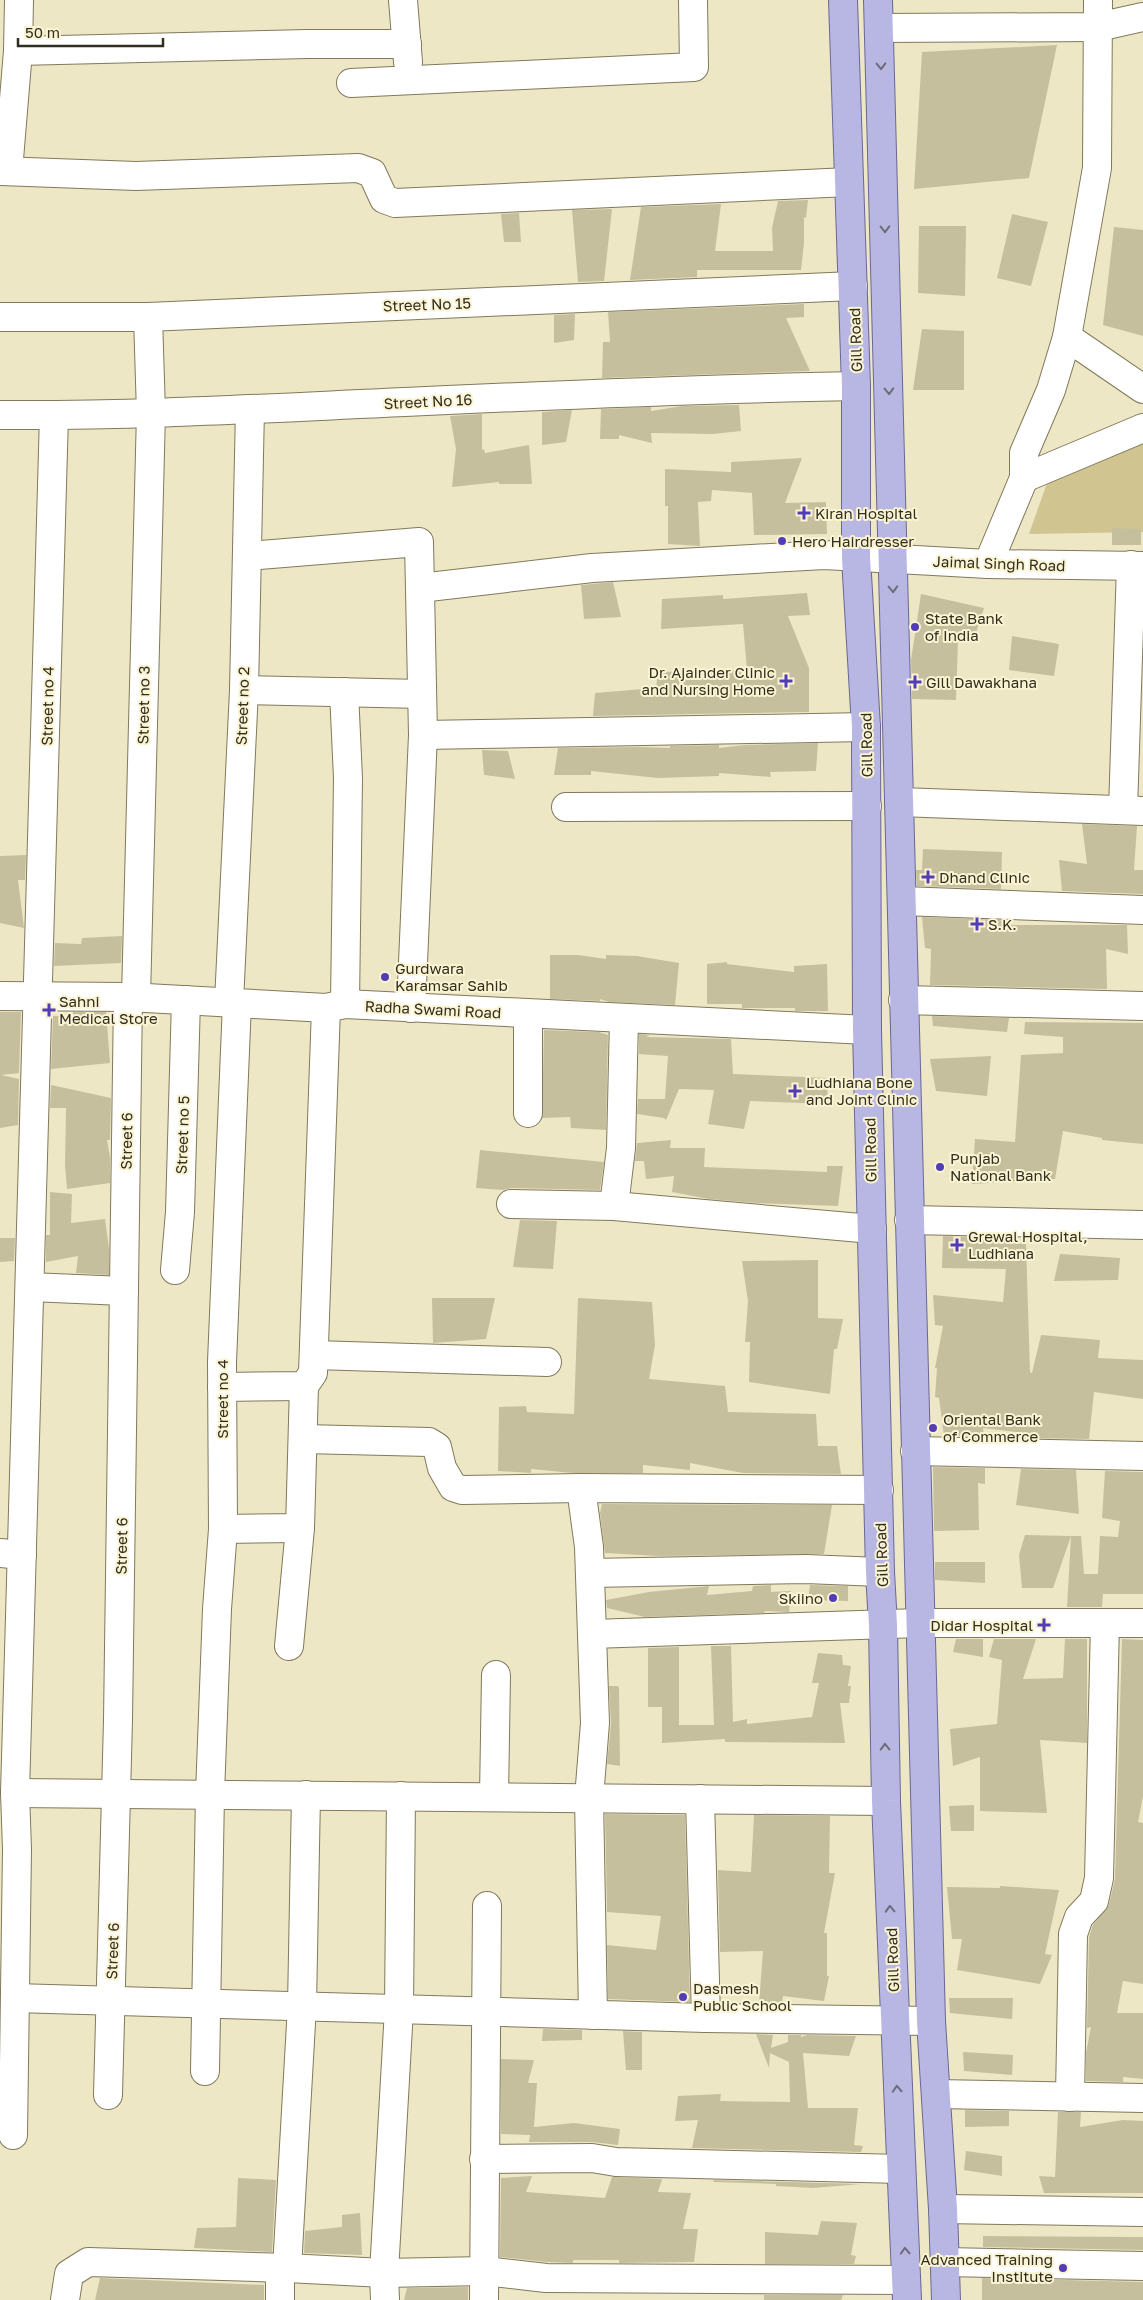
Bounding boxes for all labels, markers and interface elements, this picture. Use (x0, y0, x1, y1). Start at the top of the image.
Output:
scale bar (18, 15, 162, 47)
text: 50 m (25, 23, 60, 41)
one-way arrow (876, 62, 886, 70)
one-way arrow (880, 225, 890, 233)
street label: Street No 15 (383, 293, 471, 315)
street label: Gill Road (845, 307, 865, 373)
one-way arrow (883, 387, 894, 395)
street label: Street No 16 (383, 390, 473, 412)
place label: Kiran Hospital (815, 504, 918, 522)
marker: Kiran Hospital (797, 506, 811, 520)
place label: Hero Hairdresser (792, 532, 914, 550)
marker: Hero Hairdresser (776, 535, 788, 547)
street label: Jaimal Singh Road (932, 552, 1066, 574)
one-way arrow (887, 585, 898, 593)
place label: State Bank of India (925, 609, 1004, 644)
marker: State Bank of India (909, 621, 921, 633)
place label: Dr. Ajainder Clinic and Nursing Home (641, 663, 775, 698)
street label: Street no 3 (133, 665, 153, 745)
street label: Street no 4 (37, 666, 57, 746)
street label: Street no 2 (232, 666, 252, 746)
place label: Gill Dawakhana (926, 673, 1037, 691)
marker: Dr. Ajainder Clinic and Nursing Home (779, 674, 793, 688)
marker: Gill Dawakhana (908, 675, 922, 689)
street label: Gill Road (856, 712, 876, 778)
place label: Dhand Clinic (939, 868, 1030, 886)
marker: Dhand Clinic (921, 870, 935, 884)
place label: S.K. (988, 915, 1017, 933)
marker: S.K. (970, 917, 984, 931)
place label: Gurdwara Karamsar Sahib (395, 959, 508, 994)
marker: Gurdwara Karamsar Sahib (379, 971, 391, 983)
place label: Sahni Medical Store (59, 992, 158, 1027)
street label: Radha Swami Road (364, 996, 502, 1022)
marker: Sahni Medical Store (43, 1004, 55, 1016)
place label: Ludhiana Bone and Joint Clinic (806, 1073, 917, 1108)
marker: Ludhiana Bone and Joint Clinic (788, 1084, 802, 1098)
street label: Street no 5 (172, 1095, 192, 1175)
street label: Street 6 (117, 1112, 135, 1170)
street label: Gill Road (860, 1117, 880, 1183)
place label: Punjab National Bank (950, 1149, 1052, 1184)
marker: Punjab National Bank (934, 1161, 946, 1173)
place label: Grewal Hospital, Ludhiana (968, 1227, 1088, 1262)
marker: Grewal Hospital, Ludhiana (950, 1238, 964, 1252)
street label: Street no 4 (213, 1359, 231, 1439)
place label: Oriental Bank of Commerce (943, 1410, 1042, 1445)
marker: Oriental Bank of Commerce (927, 1422, 939, 1434)
street label: Street 6 (112, 1517, 130, 1575)
street label: Gill Road (871, 1522, 891, 1588)
place label: Skiino (779, 1589, 823, 1607)
marker: Skiino (827, 1592, 839, 1604)
place label: Didar Hospital (930, 1616, 1033, 1634)
marker: Didar Hospital (1037, 1618, 1051, 1632)
one-way arrow (880, 1742, 890, 1750)
one-way arrow (884, 1905, 895, 1913)
street label: Street 6 (102, 1922, 122, 1980)
street label: Gill Road (882, 1927, 902, 1993)
place label: Dasmesh Public School (693, 1979, 792, 2014)
marker: Dasmesh Public School (677, 1991, 689, 2003)
one-way arrow (892, 2085, 903, 2093)
one-way arrow (899, 2247, 910, 2255)
place label: Advanced Training Institute (921, 2250, 1053, 2285)
marker: Advanced Training Institute (1057, 2262, 1069, 2274)

